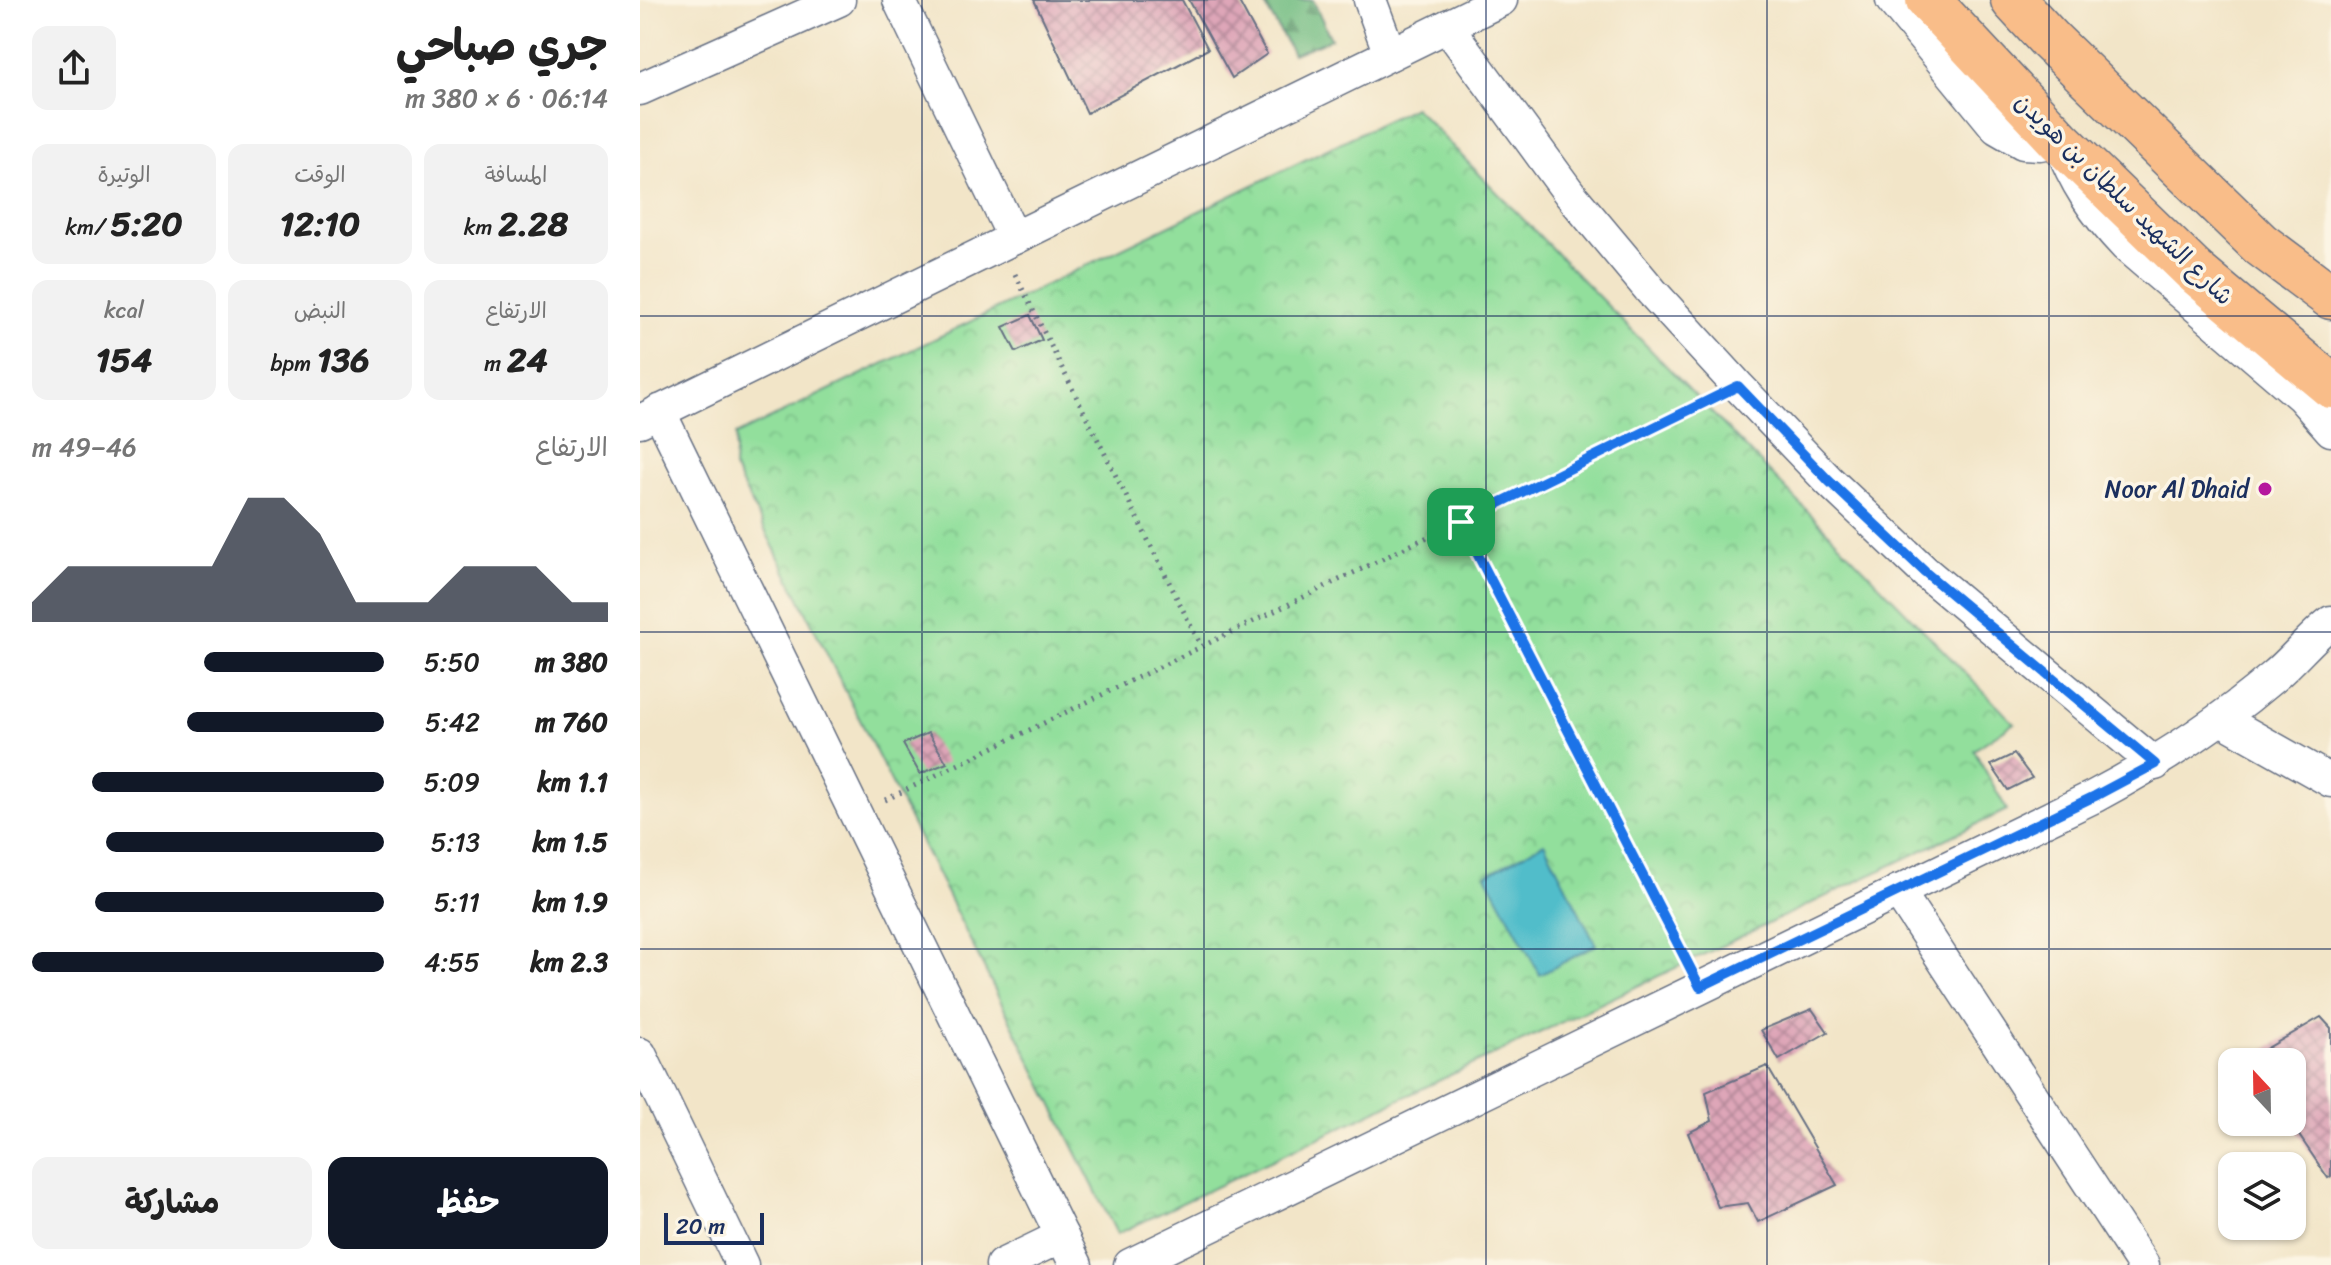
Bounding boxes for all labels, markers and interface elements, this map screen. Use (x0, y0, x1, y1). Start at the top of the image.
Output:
text: جري صباحي (396, 6, 608, 84)
button: share (32, 26, 116, 110)
text: 06:14 · 6 × 380 m (405, 75, 608, 121)
street label: شارع الشهيد سلطان بن هويدن (2004, 82, 2244, 316)
text: الوتيرة (97, 155, 151, 194)
text: الوقت (294, 155, 346, 194)
text: المسافة (485, 155, 547, 194)
text: 5:20 (111, 194, 183, 254)
text: 12:10 (280, 194, 360, 254)
text: 2.28 (498, 194, 568, 254)
text: /km (65, 208, 111, 247)
text: km (464, 208, 498, 247)
text: kcal (104, 291, 144, 330)
text: النبض (294, 291, 346, 330)
text: الارتفاع (485, 291, 547, 330)
text: 154 (96, 330, 152, 390)
text: 136 (317, 330, 369, 390)
text: 24 (507, 330, 548, 390)
text: bpm (271, 344, 317, 383)
text: m (484, 344, 507, 383)
text: 46–49 m (32, 424, 137, 470)
text: الارتفاع (535, 424, 608, 470)
place label: Noor Al Dhaid (2105, 468, 2251, 510)
marker: Noor Al Dhaid (2256, 480, 2274, 498)
pin (1427, 488, 1495, 556)
icon: arrive (1439, 500, 1483, 544)
text: 5:50 (424, 639, 480, 685)
text: 380 m (535, 639, 608, 685)
text: 5:42 (425, 699, 480, 745)
text: 760 m (535, 699, 608, 745)
text: 5:09 (424, 759, 480, 805)
text: 1.1 km (537, 759, 608, 805)
text: 5:13 (431, 819, 480, 865)
text: 1.5 km (533, 819, 608, 865)
text: 5:11 (434, 879, 480, 925)
text: 1.9 km (532, 879, 608, 925)
text: 4:55 (424, 939, 480, 985)
text: 2.3 km (530, 939, 608, 985)
north arrow (2218, 1048, 2306, 1136)
map controls (2218, 1048, 2306, 1240)
button: layers (2218, 1152, 2306, 1240)
button: مشاركة (32, 1157, 312, 1249)
button: حفظ (328, 1157, 608, 1249)
text: 20 m (676, 1207, 725, 1246)
scale bar (664, 1209, 764, 1245)

